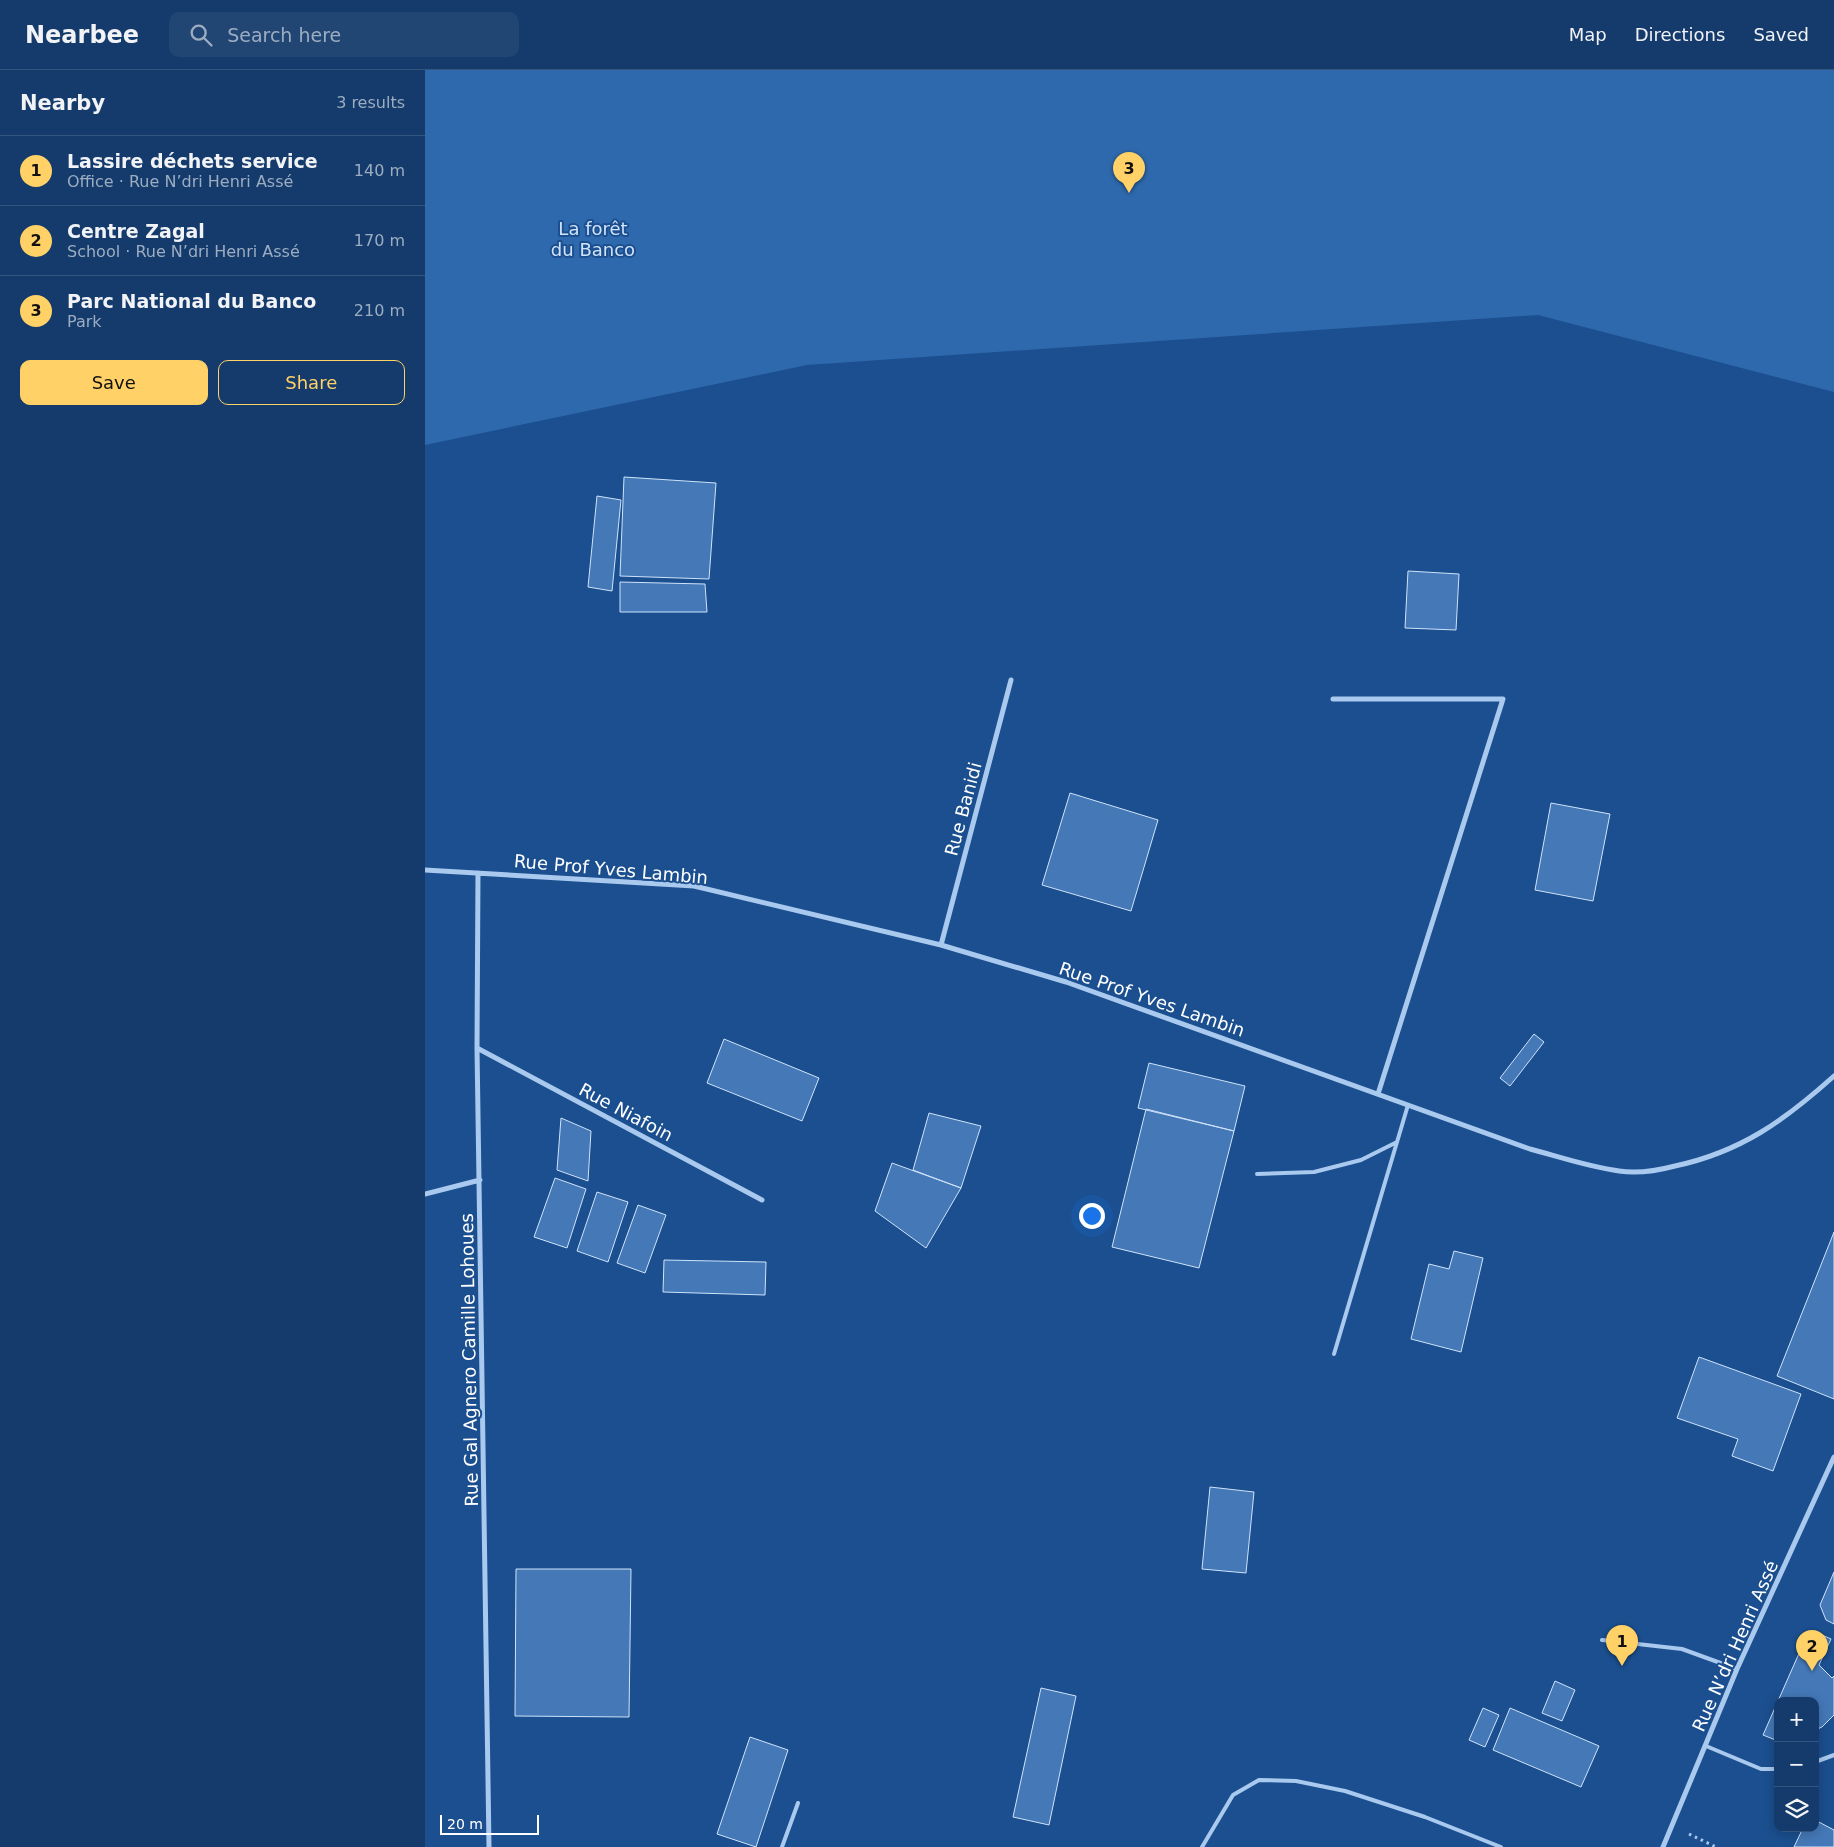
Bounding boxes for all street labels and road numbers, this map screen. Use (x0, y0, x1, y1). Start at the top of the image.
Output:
street label: Rue Banidi (940, 760, 986, 858)
street label: Rue Prof Yves Lambin (513, 850, 709, 888)
street label: Rue Prof Yves Lambin (1057, 957, 1247, 1041)
street label: Rue Niafoin (576, 1079, 676, 1145)
street label: Rue Gal Agnero Camille Lohoues (456, 1213, 482, 1507)
street label: Rue N’dri Henri Assé (1688, 1557, 1782, 1735)

